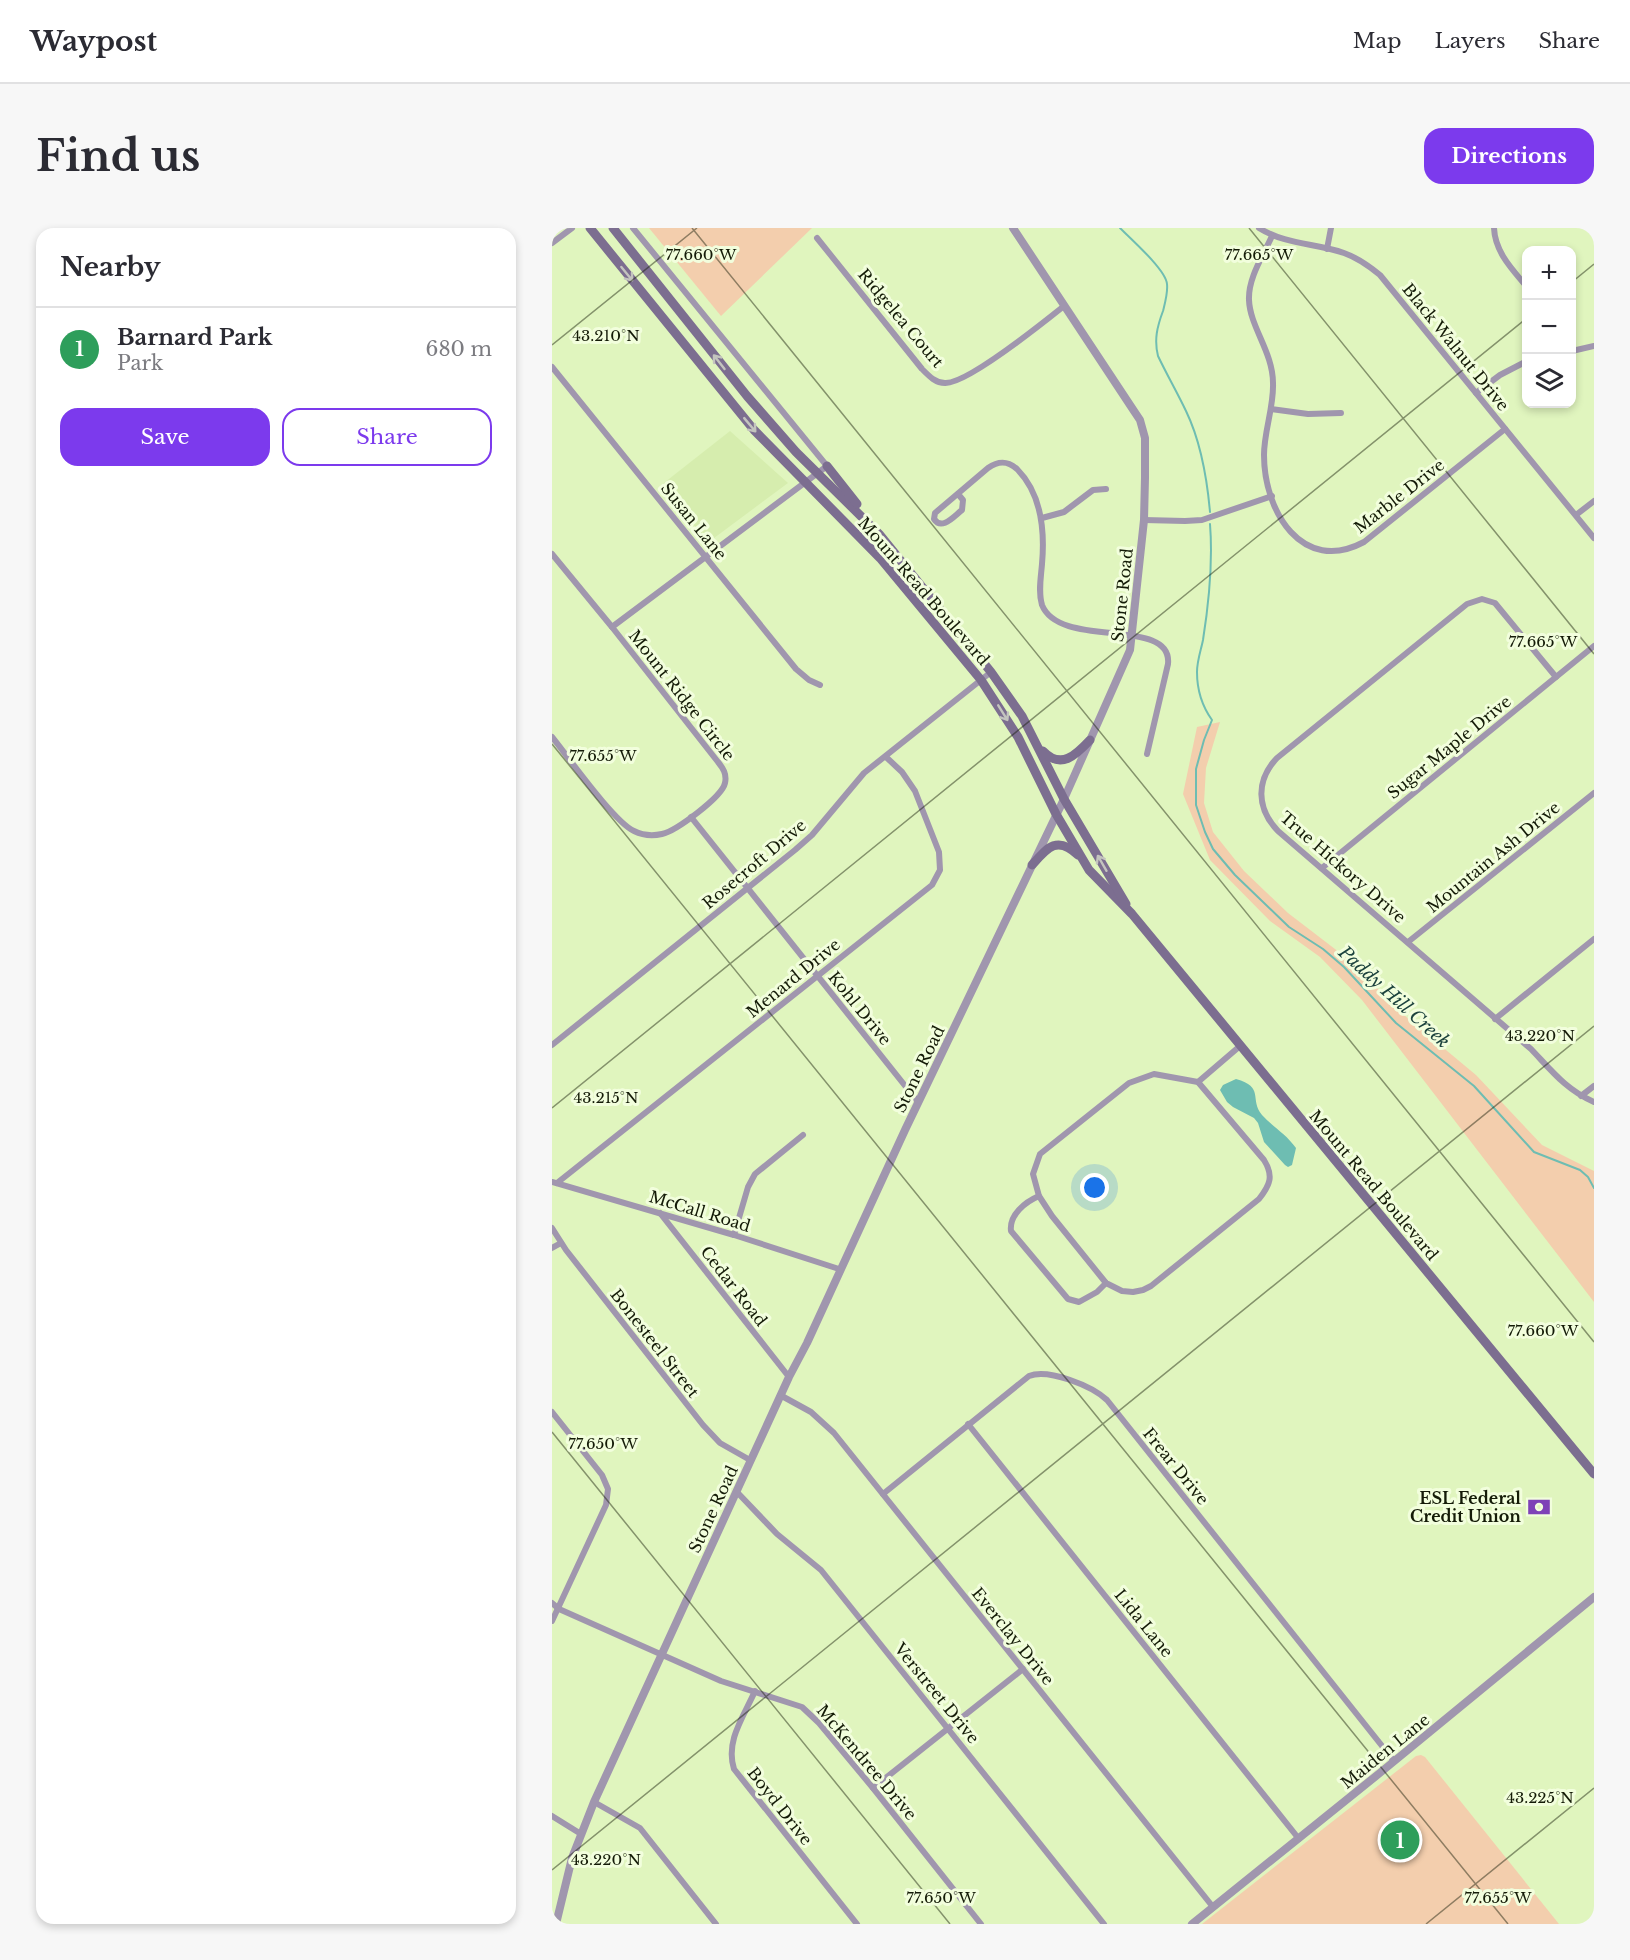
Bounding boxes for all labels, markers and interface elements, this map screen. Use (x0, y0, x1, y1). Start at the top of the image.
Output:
text: Waypost (30, 24, 157, 59)
text: Map (1353, 28, 1402, 54)
text: Layers (1435, 28, 1506, 54)
text: Share (1539, 28, 1600, 54)
button: Directions (1424, 128, 1594, 184)
text: Find us (36, 130, 200, 182)
text: 77.660°W (666, 245, 737, 264)
text: 77.665°W (1225, 245, 1294, 264)
map controls (1522, 246, 1576, 408)
button: + (1522, 246, 1576, 300)
text: Nearby (60, 251, 161, 283)
one-way arrow (621, 265, 634, 281)
street label: Ridgelea Court (854, 265, 948, 371)
street label: Black Walnut Drive (1398, 279, 1514, 415)
button: − (1522, 300, 1576, 354)
text: Barnard Park (117, 324, 272, 351)
text: 43.210°N (572, 326, 640, 345)
text: 1 (75, 337, 84, 361)
text: 680 m (426, 337, 492, 361)
text: Park (117, 351, 163, 375)
one-way arrow (713, 354, 726, 370)
button: layers (1522, 354, 1576, 408)
button: Save (60, 408, 270, 466)
button: Share (282, 408, 492, 466)
one-way arrow (743, 417, 757, 432)
street label: Marble Drive (1350, 455, 1448, 537)
street label: Susan Lane (657, 478, 731, 564)
street label: Mount Read Boulevard (854, 513, 994, 669)
street label: Stone Road (1107, 547, 1137, 643)
street label: Mount Ridge Circle (625, 626, 739, 764)
text: 77.665°W (1509, 632, 1578, 651)
street label: Sugar Maple Drive (1383, 691, 1515, 803)
one-way arrow (997, 704, 1009, 721)
text: 77.655°W (569, 746, 637, 765)
street label: Mountain Ash Drive (1422, 797, 1564, 917)
street label: True Hickory Drive (1276, 807, 1410, 927)
street label: Rosecroft Drive (698, 815, 810, 913)
one-way arrow (1096, 855, 1108, 872)
street label: Menard Drive (742, 934, 844, 1022)
water label: Paddy Hill Creek (1333, 941, 1454, 1053)
street label: Kohl Drive (824, 967, 896, 1049)
street label: Stone Road (889, 1022, 949, 1116)
text: 43.220°N (1505, 1026, 1575, 1045)
text: 43.215°N (573, 1088, 639, 1107)
street label: Mount Read Boulevard (1305, 1106, 1443, 1264)
your location (1080, 1173, 1109, 1202)
street label: McCall Road (647, 1186, 753, 1236)
street label: Cedar Road (697, 1242, 772, 1330)
street label: Bonesteel Street (606, 1285, 704, 1401)
text: 77.660°W (1508, 1321, 1579, 1340)
street label: Frear Drive (1139, 1423, 1213, 1509)
text: 77.650°W (568, 1434, 638, 1453)
street label: Stone Road (684, 1462, 742, 1556)
place label: ESL Federal Credit Union (1410, 1488, 1521, 1526)
bank icon: ESL Federal Credit Union (1526, 1494, 1552, 1520)
street label: Everclay Drive (968, 1583, 1058, 1689)
street label: Lida Lane (1110, 1585, 1178, 1661)
street label: Verstreet Drive (890, 1638, 984, 1747)
street label: McKendree Drive (813, 1700, 921, 1824)
street label: Maiden Lane (1337, 1709, 1433, 1793)
street label: Boyd Drive (743, 1763, 817, 1849)
text: 43.225°N (1506, 1788, 1574, 1807)
pin: 1 (1380, 1818, 1420, 1862)
text: 43.220°N (571, 1850, 641, 1869)
text: 77.650°W (906, 1888, 976, 1907)
text: 77.655°W (1464, 1888, 1532, 1907)

